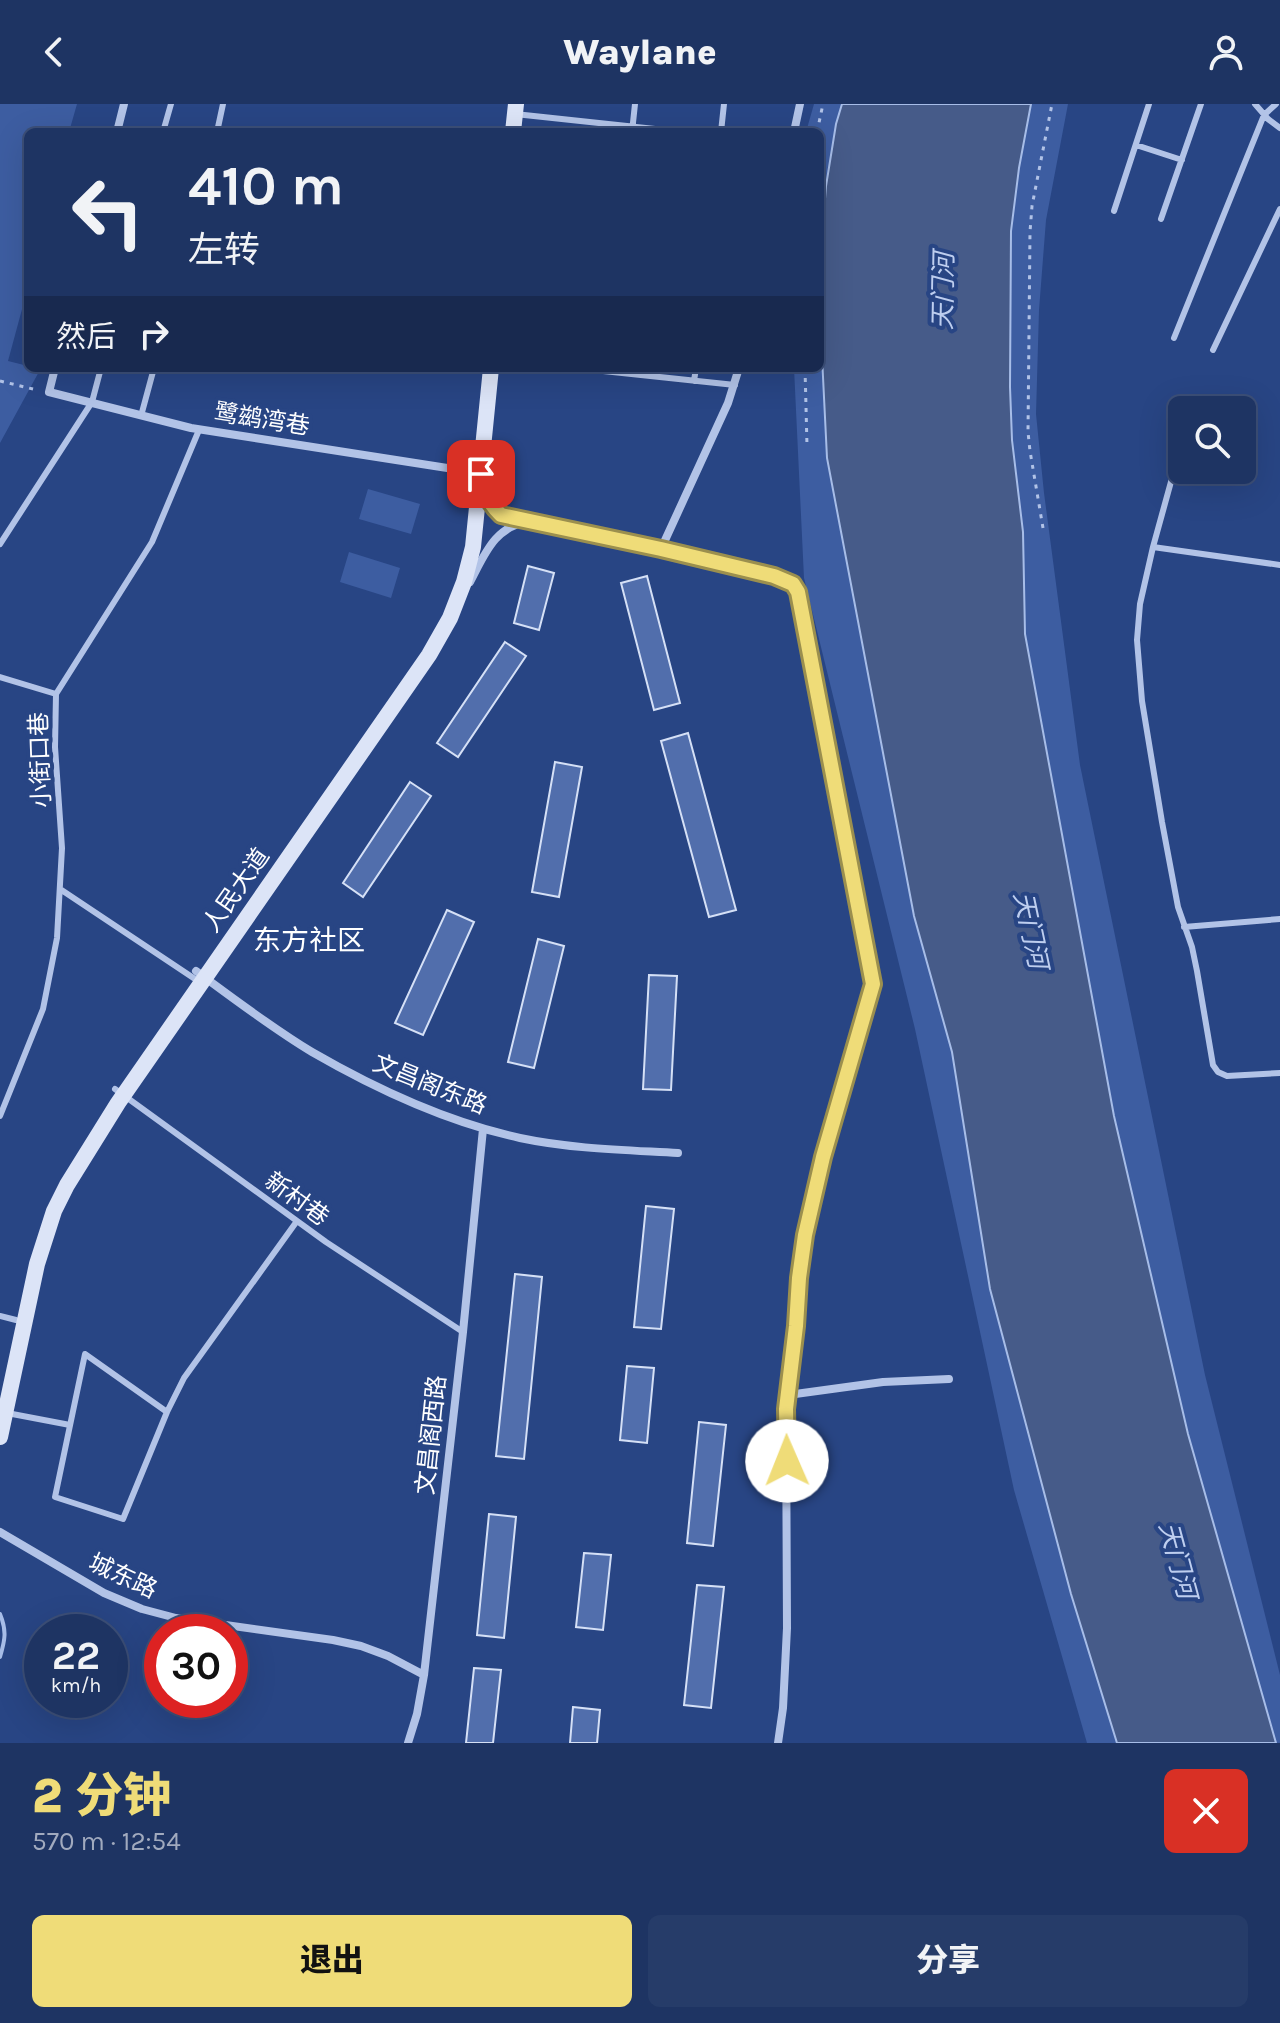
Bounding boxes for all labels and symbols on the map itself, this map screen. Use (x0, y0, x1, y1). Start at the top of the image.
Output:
water label: 天门河 (927, 247, 960, 330)
street label: 鹭鹚湾巷 (212, 398, 312, 440)
pin (447, 440, 515, 508)
street label: 小街口巷 (24, 712, 56, 808)
street label: 人民大道 (197, 843, 275, 937)
water label: 天门河 (1007, 889, 1055, 976)
district label: 东方社区 (253, 924, 365, 957)
street label: 文昌阁东路 (369, 1049, 491, 1119)
street label: 新村巷 (260, 1167, 334, 1231)
street label: 文昌阁西路 (411, 1374, 451, 1496)
position arrow (745, 1419, 829, 1503)
water label: 天门河 (1152, 1518, 1204, 1607)
street label: 城东路 (84, 1548, 162, 1604)
speed limit sign: 30 (144, 1614, 248, 1718)

